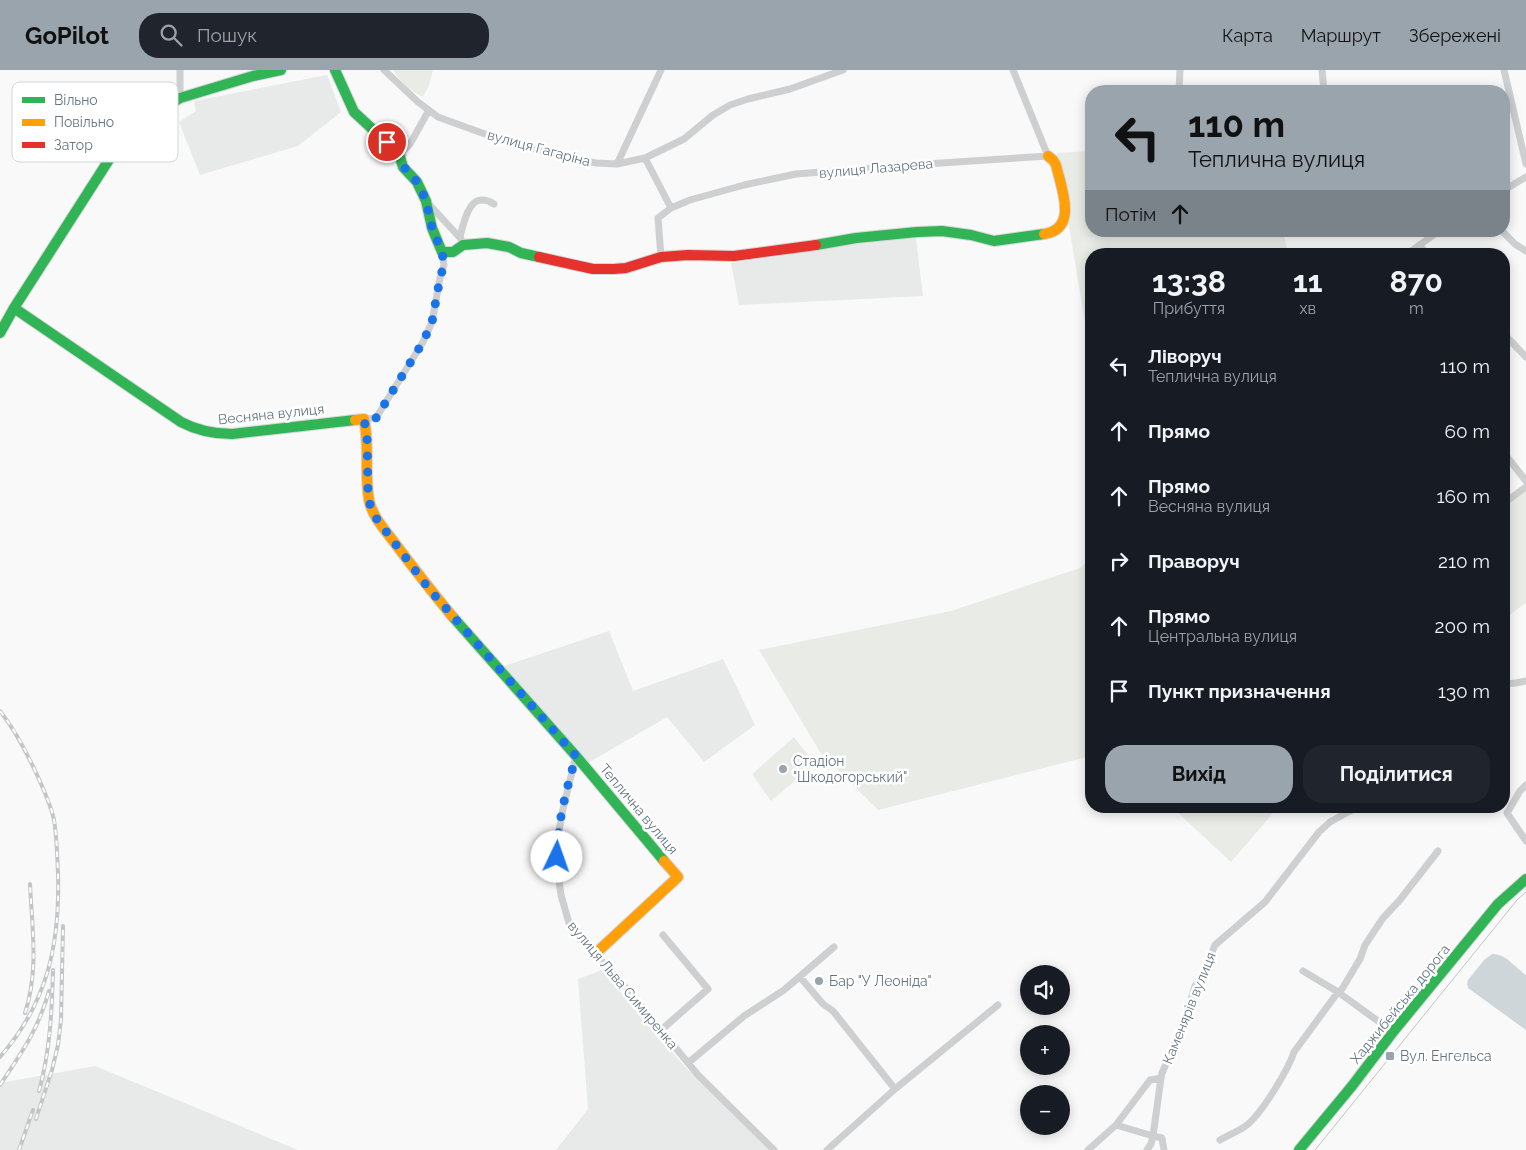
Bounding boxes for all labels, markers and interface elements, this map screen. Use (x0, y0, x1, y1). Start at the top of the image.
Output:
search box (139, 13, 489, 58)
text: GoPilot (25, 21, 109, 50)
icon: search (157, 21, 185, 49)
text: Пошук (197, 24, 257, 46)
text: Карта (1222, 25, 1273, 46)
text: Маршрут (1301, 25, 1381, 46)
text: Збережені (1409, 25, 1501, 46)
legend (12, 82, 178, 162)
text: Вільно (54, 92, 98, 108)
text: 110 m (1188, 104, 1285, 145)
icon: left (1105, 105, 1170, 170)
text: Повільно (54, 114, 114, 130)
pin (366, 121, 408, 163)
street label: вулиця Гагаріна (486, 127, 592, 169)
icon: arrive (373, 128, 401, 156)
text: Затор (54, 137, 93, 153)
text: Теплична вулиця (1188, 146, 1365, 172)
street label: вулиця Лазарева (818, 155, 934, 181)
icon: ahead (1166, 200, 1194, 228)
text: Потім (1105, 203, 1156, 225)
text: 13:38 (1152, 264, 1226, 299)
text: 11 (1293, 264, 1323, 299)
text: 870 (1390, 264, 1443, 299)
text: Прибуття (1153, 299, 1225, 318)
text: хв (1299, 299, 1316, 318)
text: m (1409, 299, 1424, 318)
text: Ліворуч (1148, 345, 1222, 367)
icon: left (1105, 352, 1133, 380)
text: 110 m (1440, 355, 1490, 377)
text: Теплична вулиця (1148, 367, 1277, 386)
street label: Весняна вулиця (217, 400, 325, 428)
icon: ahead (1105, 417, 1133, 445)
text: Прямо (1148, 420, 1210, 442)
text: 60 m (1445, 420, 1490, 442)
text: Прямо (1148, 475, 1210, 497)
icon: ahead (1105, 482, 1133, 510)
text: 160 m (1436, 485, 1490, 507)
text: Весняна вулиця (1148, 497, 1270, 516)
icon: right (1105, 547, 1133, 575)
text: Праворуч (1148, 550, 1240, 572)
text: 210 m (1438, 550, 1490, 572)
text: Прямо (1148, 605, 1210, 627)
icon: ahead (1105, 612, 1133, 640)
text: 200 m (1435, 615, 1490, 637)
text: Центральна вулиця (1148, 627, 1297, 646)
icon: arrive (1105, 677, 1133, 705)
text: Пункт призначення (1148, 680, 1331, 702)
text: 130 m (1438, 680, 1490, 702)
button: Вихід (1105, 745, 1293, 803)
button: Поділитися (1303, 745, 1490, 803)
place label: Стадіон "Шкодогорський" (793, 753, 907, 785)
street label: Теплична вулиця (597, 761, 681, 857)
marker: Стадіон "Шкодогорський" (777, 763, 789, 775)
position arrow (530, 830, 582, 882)
street label: вулиця Льва Симиренка (565, 918, 681, 1052)
street label: Хаджибейська дорога (1347, 941, 1453, 1067)
street label: Каменярів вулиця (1159, 950, 1219, 1066)
map controls (1020, 965, 1070, 1135)
button: sound (1020, 965, 1070, 1015)
place label: Бар "У Леоніда" (829, 973, 932, 989)
marker: Бар "У Леоніда" (813, 975, 825, 987)
button: + (1020, 1025, 1070, 1075)
place label: Вул. Енгельса (1400, 1048, 1492, 1064)
marker: Вул. Енгельса (1384, 1050, 1396, 1062)
button: − (1020, 1085, 1070, 1135)

